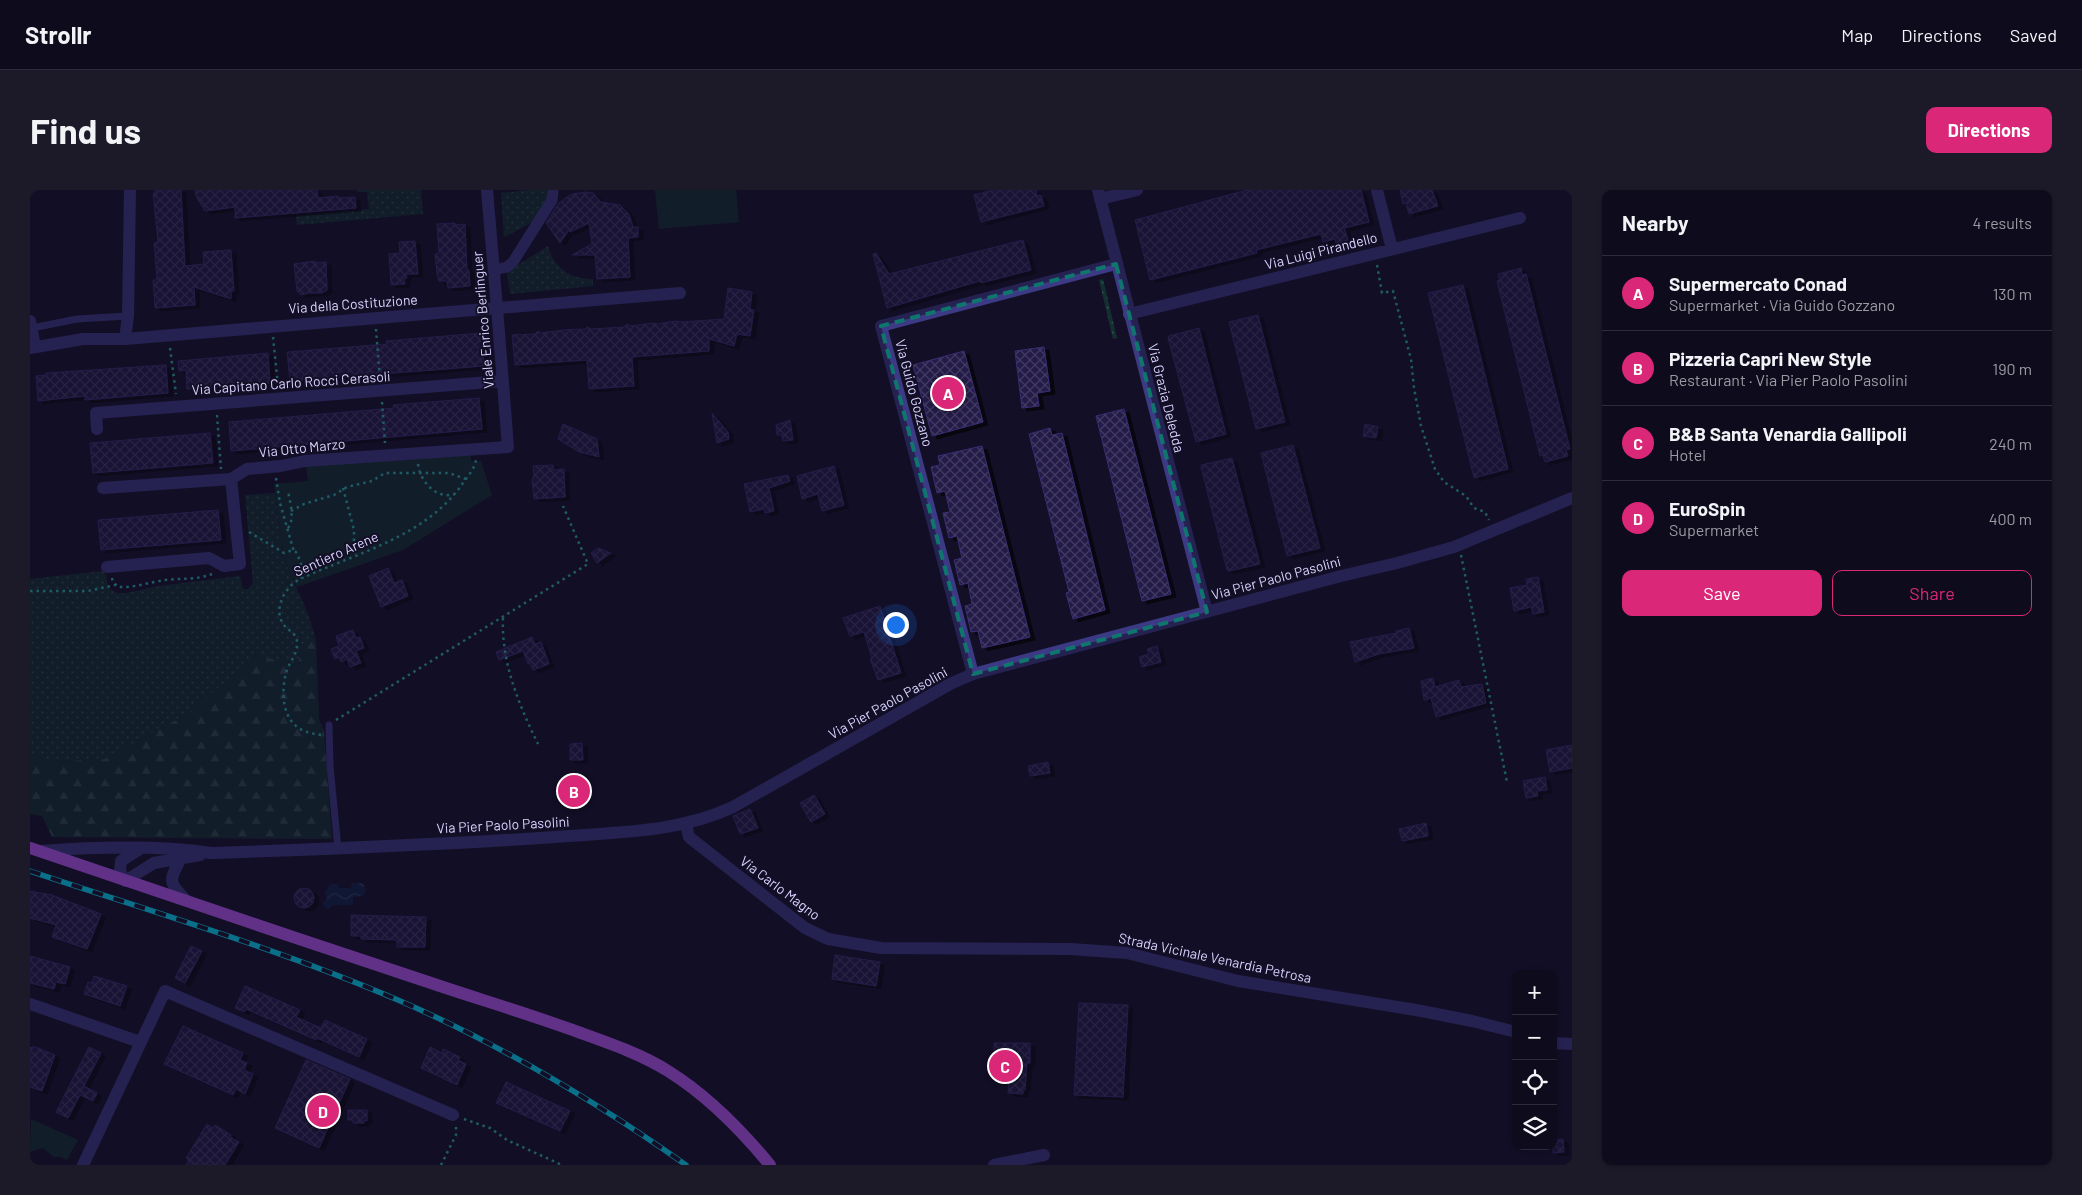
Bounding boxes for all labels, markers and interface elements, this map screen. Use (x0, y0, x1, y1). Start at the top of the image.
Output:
text: Strollr (25, 20, 92, 49)
text: Map (1841, 24, 1873, 46)
text: Directions (1901, 24, 1982, 46)
text: Saved (2010, 24, 2057, 46)
button: Directions (1926, 107, 2052, 153)
text: Find us (30, 109, 141, 151)
text: Nearby (1622, 210, 1688, 235)
text: 4 results (1972, 213, 2032, 232)
street label: Via Luigi Pirandello (1263, 228, 1379, 273)
street label: Viale Enrico Berlinguer (468, 251, 497, 390)
text: Supermercato Conad (1669, 272, 1847, 295)
text: A (1633, 284, 1643, 303)
text: 130 m (1993, 284, 2032, 303)
street label: Via della Costituzione (288, 290, 418, 317)
text: Supermarket · Via Guido Gozzano (1669, 295, 1895, 314)
street label: Via Guido Gozzano (892, 337, 937, 448)
street label: Via Grazia Deledda (1145, 342, 1188, 454)
text: Pizzeria Capri New Style (1669, 347, 1872, 370)
text: B (1633, 359, 1643, 378)
text: 190 m (1993, 359, 2032, 378)
street label: Via Capitano Carlo Rocci Cerasoli (191, 367, 391, 398)
text: Restaurant · Via Pier Paolo Pasolini (1669, 370, 1908, 389)
pin: A (932, 374, 964, 412)
text: B&B Santa Venardia Gallipoli (1669, 422, 1907, 445)
street label: Via Otto Marzo (258, 434, 346, 461)
text: C (1633, 434, 1643, 453)
text: 240 m (1989, 434, 2032, 453)
text: Hotel (1669, 445, 1706, 464)
text: EuroSpin (1669, 497, 1745, 520)
text: D (1633, 509, 1643, 528)
text: 400 m (1989, 509, 2032, 528)
text: Supermarket (1669, 520, 1759, 539)
street label: Sentiero Arene (291, 527, 381, 580)
street label: Via Pier Paolo Pasolini (1209, 552, 1342, 603)
button: Save (1622, 570, 1822, 616)
button: Share (1832, 570, 2032, 616)
your location (883, 612, 909, 638)
street label: Via Pier Paolo Pasolini (825, 663, 950, 742)
pin: B (558, 772, 590, 810)
street label: Via Pier Paolo Pasolini (436, 813, 570, 836)
street label: Via Carlo Magno (737, 852, 824, 923)
street label: Strada Vicinale Venardia Petrosa (1117, 929, 1313, 986)
map controls (1512, 970, 1557, 1150)
button: + (1512, 970, 1557, 1015)
button: − (1512, 1015, 1557, 1060)
pin: C (989, 1047, 1021, 1085)
button: locate (1512, 1060, 1557, 1105)
pin: D (307, 1092, 339, 1130)
button: layers (1512, 1105, 1557, 1150)

